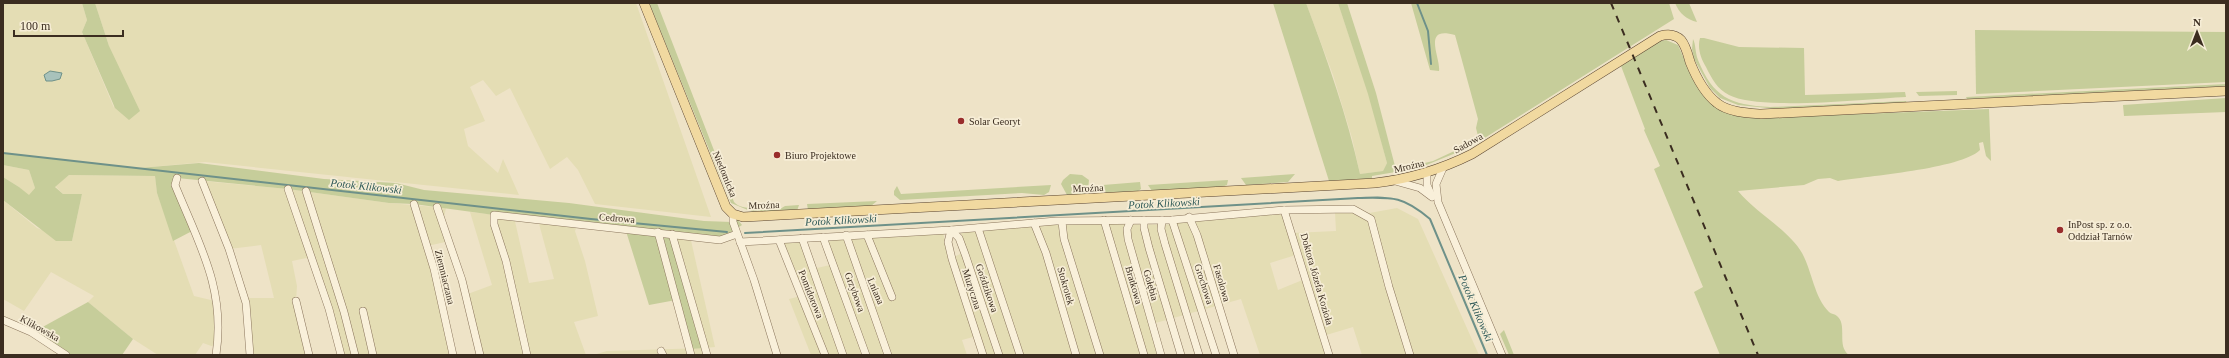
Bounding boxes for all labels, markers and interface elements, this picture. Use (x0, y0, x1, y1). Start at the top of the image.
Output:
scale bar (14, 12, 123, 38)
north arrow (2177, 12, 2217, 52)
text: N (2193, 16, 2201, 28)
text: 100 m (20, 19, 51, 33)
marker: Solar Georyt (956, 116, 966, 126)
place label: Solar Georyt (969, 116, 1021, 127)
street label: Sadowa (1451, 130, 1485, 155)
street label: Niedomicka (711, 149, 739, 199)
marker: Biuro Projektowe (772, 150, 782, 160)
place label: Biuro Projektowe (785, 150, 856, 161)
street label: Mroźna (1393, 157, 1426, 175)
water label: Potok Klikowski (329, 176, 402, 196)
street label: Mroźna (1072, 182, 1104, 194)
water label: Potok Klikowski (1127, 195, 1200, 211)
street label: Mroźna (748, 199, 780, 211)
street label: Cedrowa (599, 211, 636, 225)
water label: Potok Klikowski (804, 212, 877, 228)
place label: InPost sp. z o.o. Oddział Tarnów (2068, 219, 2133, 242)
marker: InPost sp. z o.o. Oddział Tarnów (2055, 225, 2065, 235)
street label: Doktora Józefa Kozioła (1299, 232, 1336, 327)
street label: Ziemniaczana (433, 248, 457, 306)
street label: Goździkowa (974, 262, 1001, 314)
street label: Grochowa (1192, 262, 1216, 306)
street label: Fasolowa (1211, 263, 1233, 303)
street label: Bratkowa (1123, 265, 1145, 306)
street label: Stokrotek (1055, 266, 1077, 306)
street label: Muzyczna (960, 267, 984, 311)
street label: Pomidorowa (796, 268, 826, 320)
street label: Gołębia (1141, 268, 1161, 302)
street label: Grzybowa (843, 271, 867, 314)
water label: Potok Klikowski (1456, 272, 1496, 343)
street label: Lniana (866, 276, 887, 306)
street label: Klikowska (18, 313, 62, 344)

